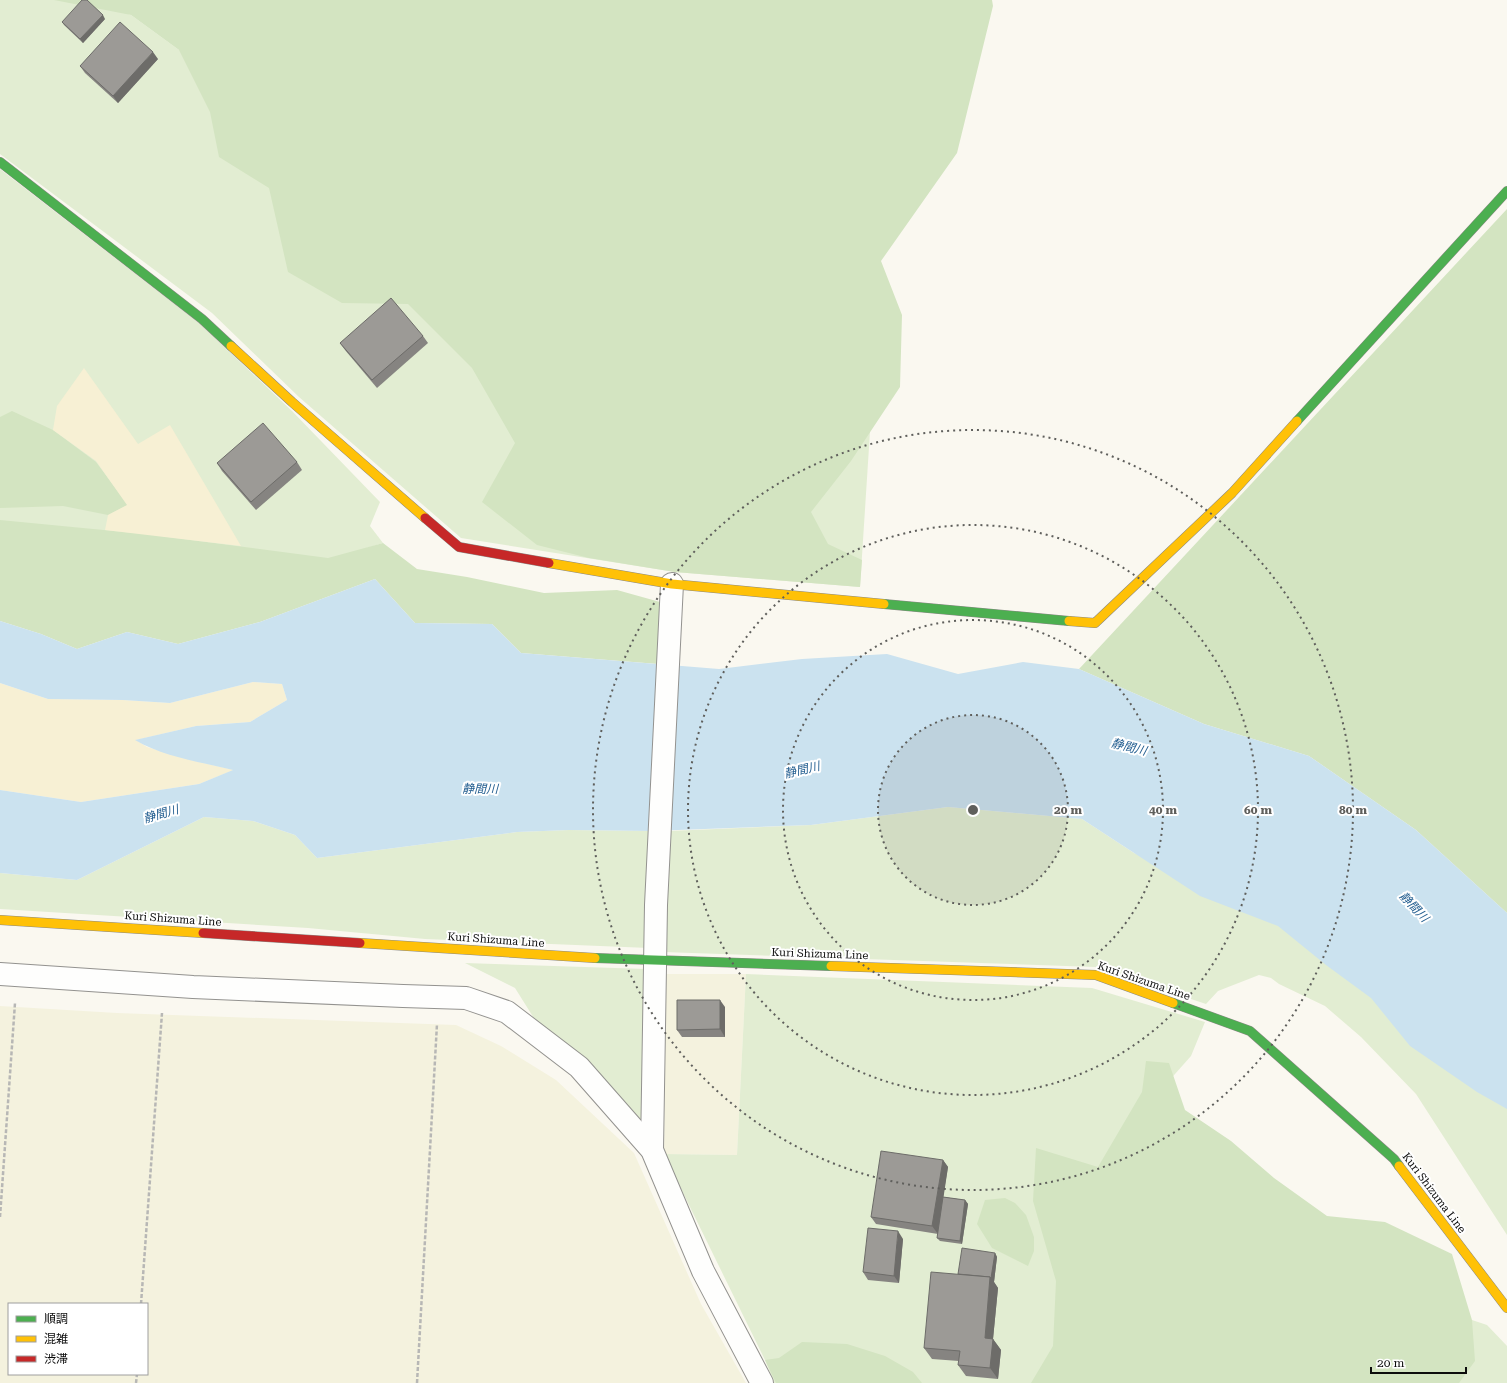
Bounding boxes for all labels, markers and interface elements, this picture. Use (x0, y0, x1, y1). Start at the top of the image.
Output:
water label: 静間川 (1110, 736, 1150, 759)
water label: 静間川 (783, 759, 823, 781)
water label: 静間川 (462, 782, 500, 796)
water label: 静間川 (142, 802, 182, 826)
centre of rings (966, 803, 980, 817)
text: 20 m (1054, 803, 1082, 817)
text: 40 m (1149, 803, 1177, 817)
text: 60 m (1244, 803, 1272, 817)
text: 80 m (1339, 803, 1367, 817)
water label: 静間川 (1397, 889, 1433, 926)
street label: Kuri Shizuma Line (124, 909, 222, 929)
street label: Kuri Shizuma Line (447, 930, 545, 950)
street label: Kuri Shizuma Line (771, 946, 869, 962)
street label: Kuri Shizuma Line (1096, 959, 1192, 1003)
street label: Kuri Shizuma Line (1400, 1150, 1468, 1236)
legend (8, 1303, 148, 1375)
text: 順調 (44, 1312, 68, 1326)
text: 混雑 (44, 1332, 68, 1346)
scale bar (1371, 1349, 1466, 1375)
text: 渋滞 (44, 1352, 68, 1366)
text: 20 m (1377, 1356, 1404, 1370)

